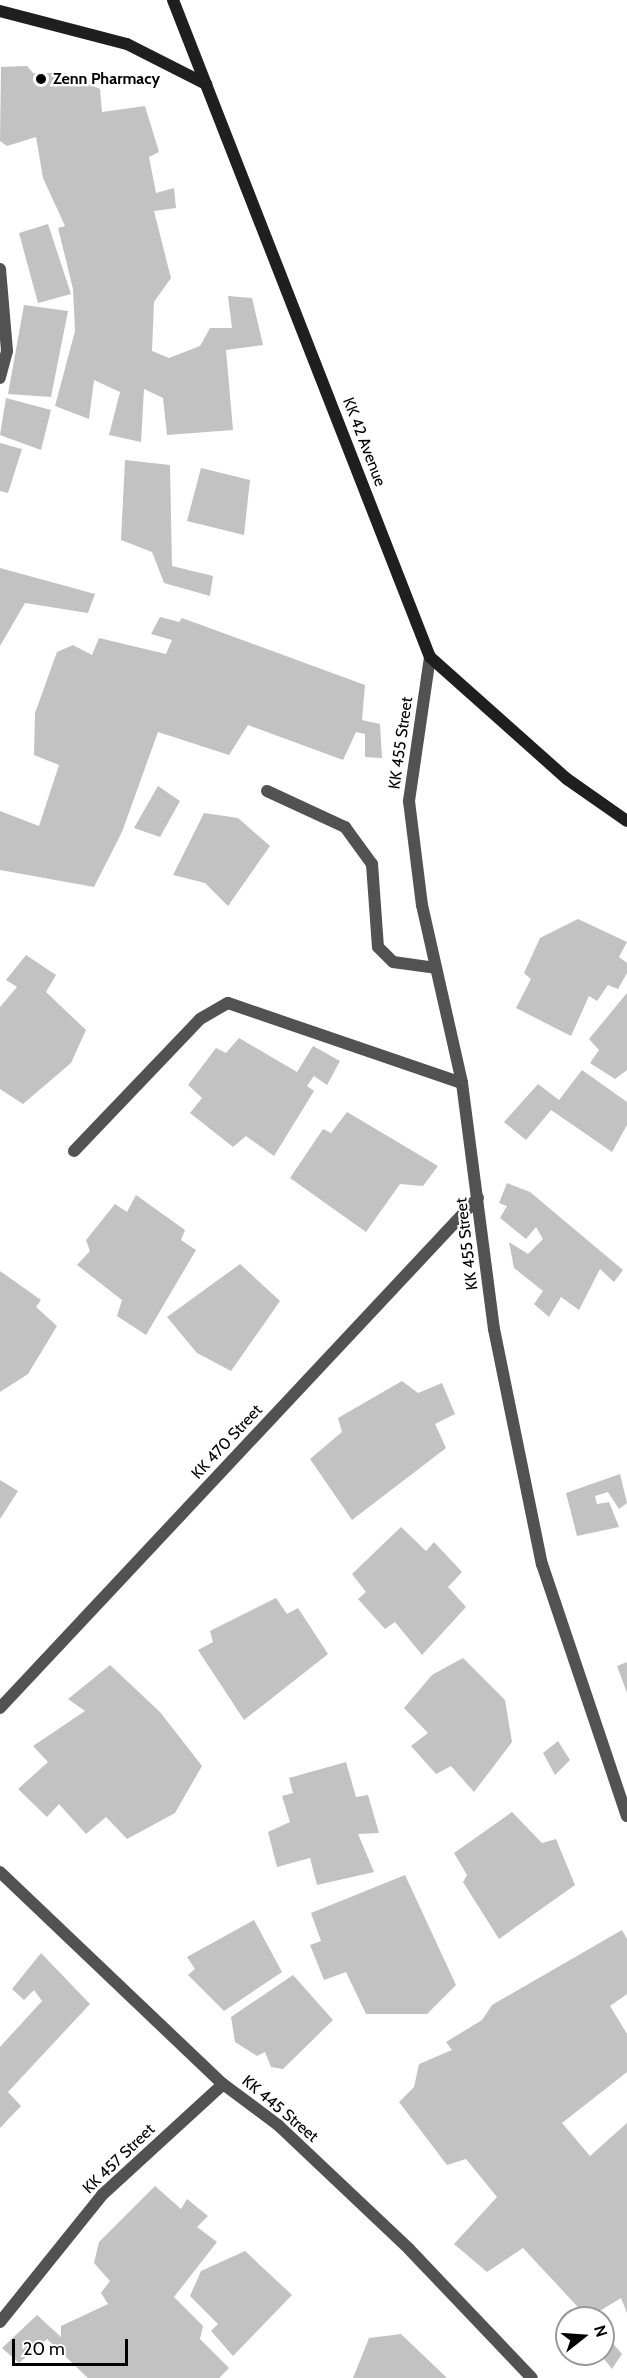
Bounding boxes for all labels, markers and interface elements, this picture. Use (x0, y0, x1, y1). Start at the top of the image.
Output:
place label: Zenn Pharmacy (53, 69, 160, 89)
marker: Zenn Pharmacy (34, 72, 48, 86)
street label: KK 42 Avenue (338, 395, 390, 489)
street label: KK 455 Street (385, 696, 417, 790)
street label: KK 455 Street (452, 1197, 482, 1291)
street label: KK 470 Street (188, 1401, 266, 1483)
street label: KK 445 Street (238, 2072, 322, 2146)
street label: KK 457 Street (79, 2120, 159, 2198)
north arrow (555, 2306, 615, 2366)
text: N (590, 2323, 612, 2339)
scale bar (15, 2327, 130, 2365)
text: 20 m (23, 2338, 65, 2360)

